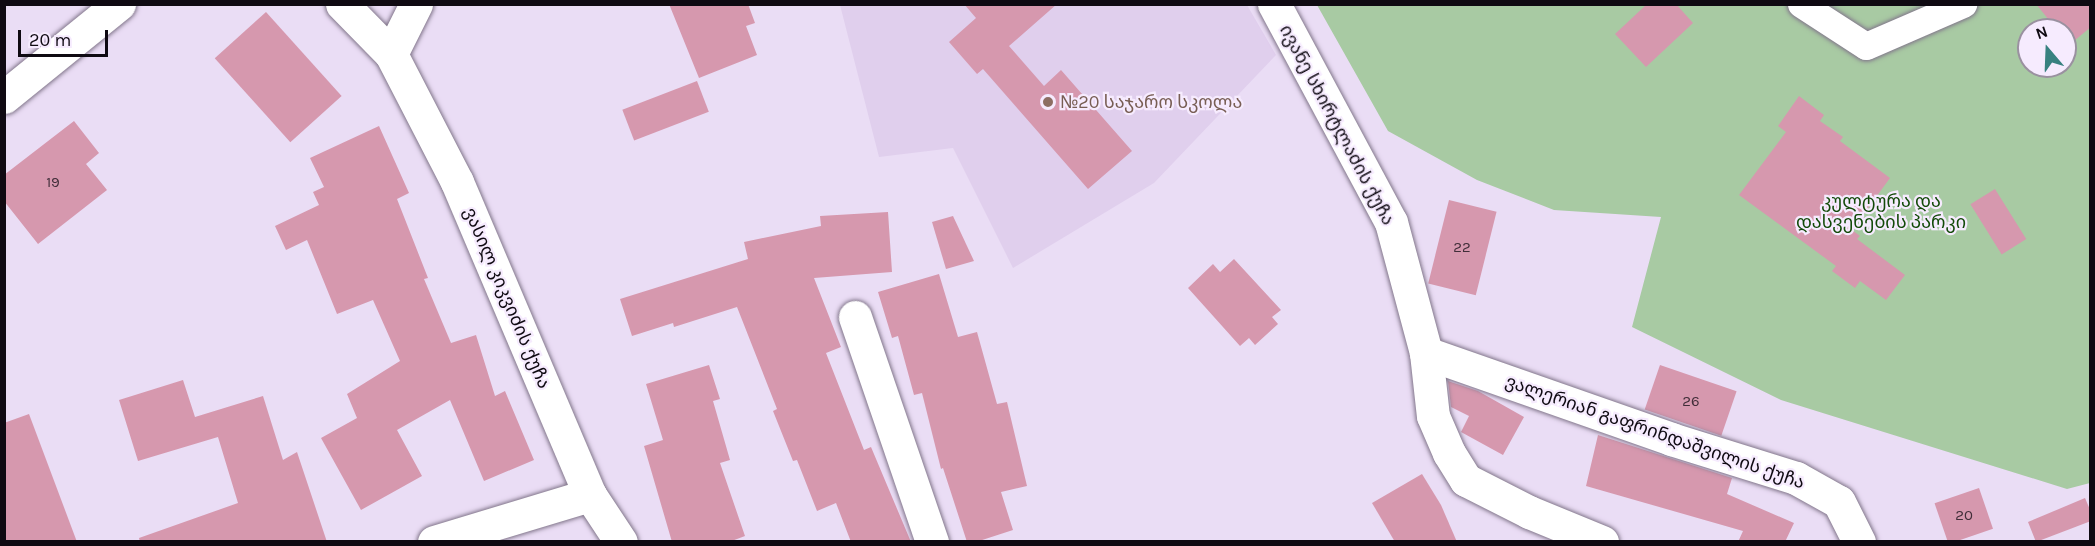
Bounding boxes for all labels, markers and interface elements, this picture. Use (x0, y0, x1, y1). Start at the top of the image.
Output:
scale bar (21, 18, 111, 56)
north arrow (2017, 18, 2077, 78)
street label: ივანე სხირტლაძის ქუჩა (1275, 21, 1399, 229)
text: N (2033, 22, 2050, 43)
text: 20 m (29, 29, 71, 51)
place label: №20 საჯარო სკოლა (1060, 91, 1242, 113)
marker: №20 საჯარო სკოლა (1041, 95, 1055, 109)
house number: 19 (46, 174, 60, 192)
park label: კულტურა და დასვენების პარკი (1796, 191, 1966, 234)
street label: ვასილ კიკვიძის ქუჩა (459, 204, 555, 392)
house number: 22 (1453, 239, 1471, 257)
street label: ვალერიან გაფრინდაშვილის ქუჩა (1502, 370, 1808, 494)
house number: 26 (1682, 393, 1700, 411)
house number: 20 (1955, 507, 1973, 525)

